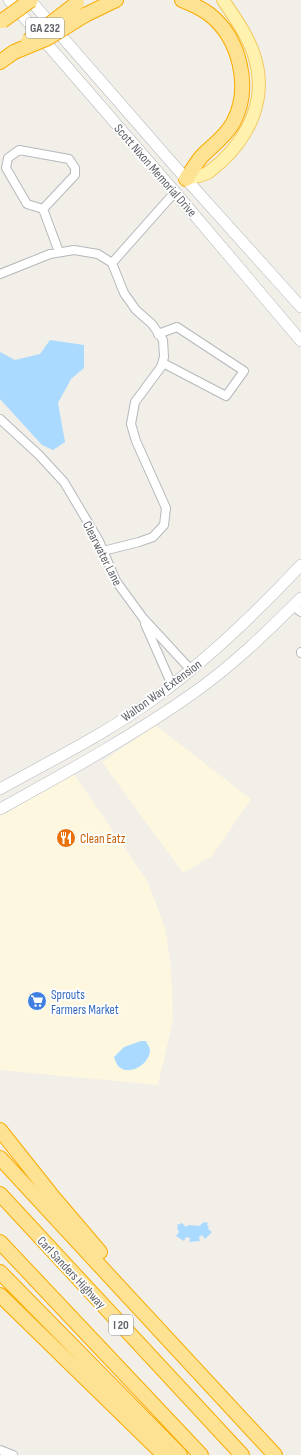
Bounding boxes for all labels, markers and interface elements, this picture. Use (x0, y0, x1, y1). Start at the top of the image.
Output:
road number: GA 232 (26, 18, 64, 38)
street label: Scott Nixon Memorial Drive (111, 121, 200, 220)
street label: Clearwater Lane (79, 518, 125, 588)
street label: Walton Way Extension (118, 656, 205, 725)
restaurant icon: Clean Eatz (55, 827, 77, 849)
place label: Clean Eatz (80, 831, 126, 847)
place label: Sprouts Farmers Market (51, 987, 119, 1018)
supermarket icon: Sprouts Farmers Market (26, 990, 48, 1012)
street label: Carl Sanders Highway (34, 1233, 109, 1312)
road number: I 20 (109, 1315, 133, 1335)

